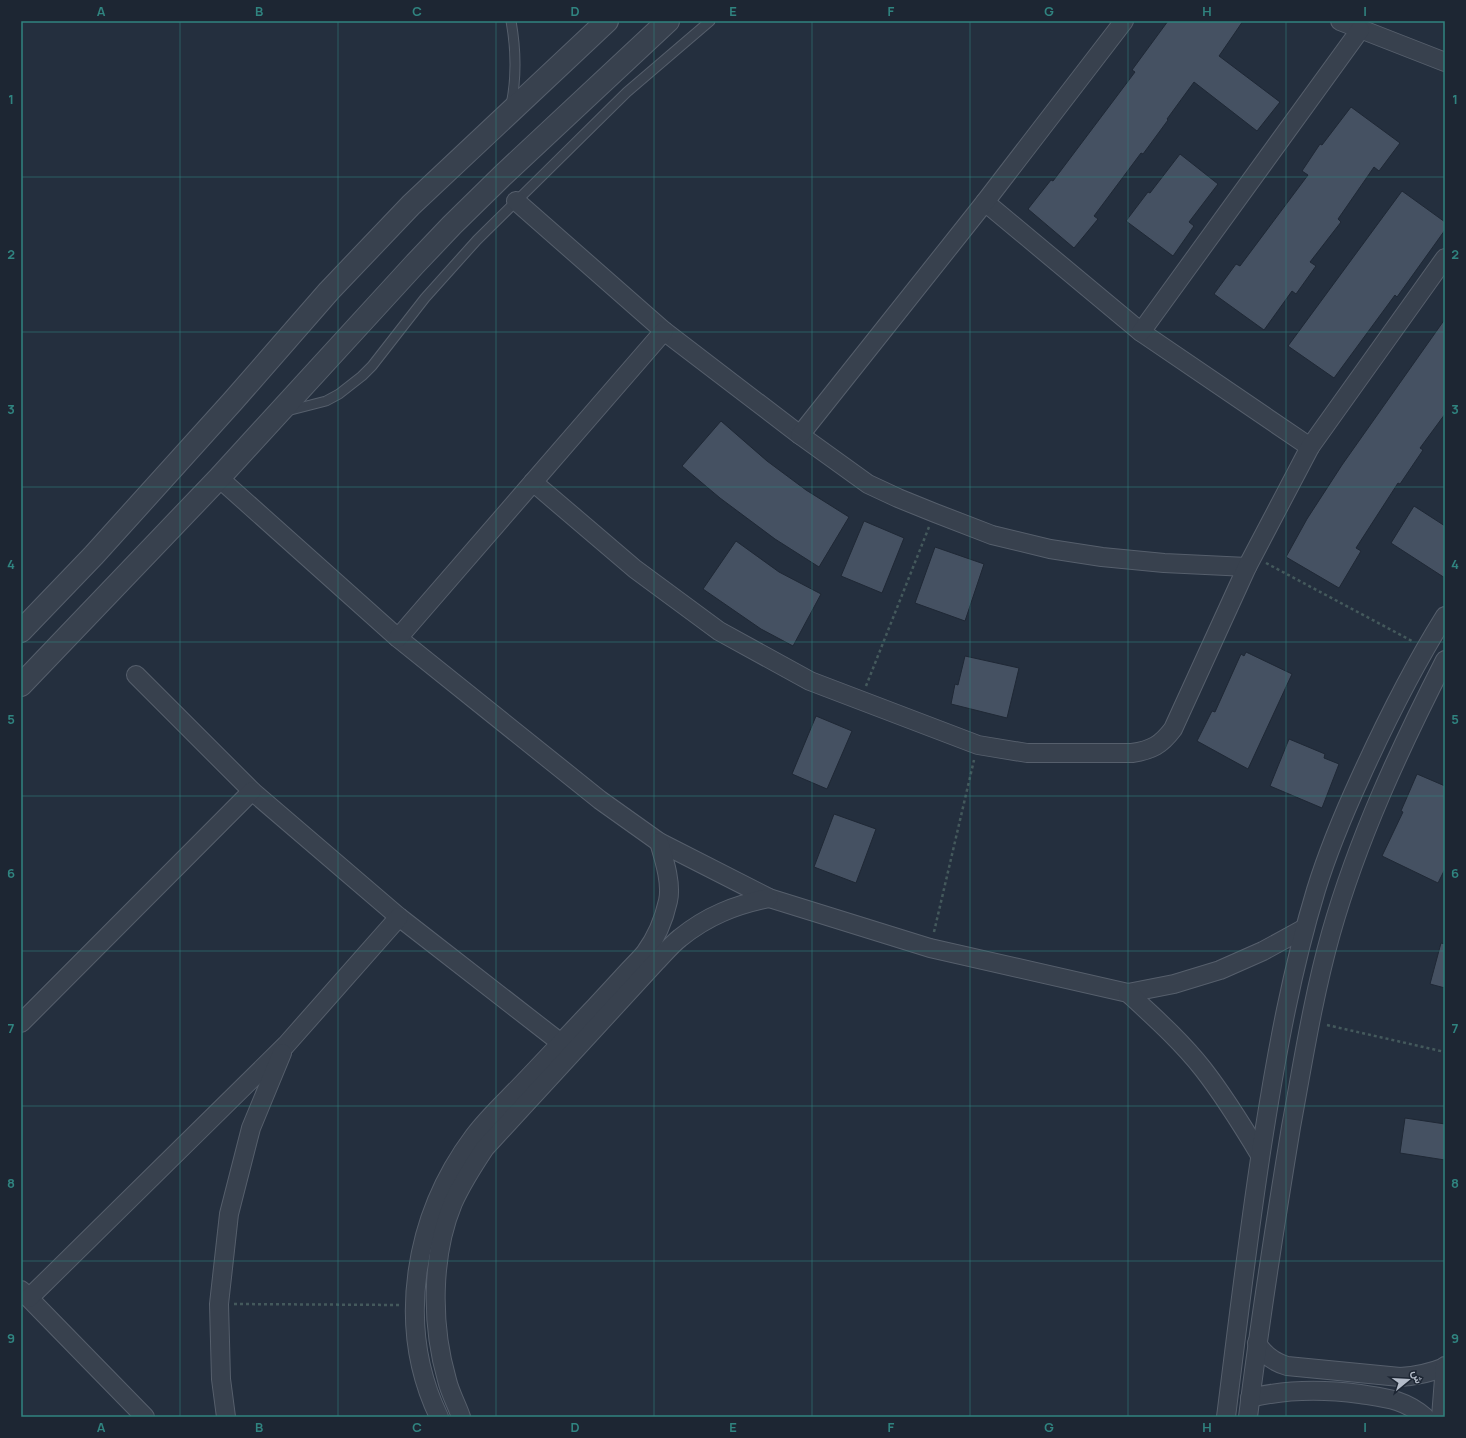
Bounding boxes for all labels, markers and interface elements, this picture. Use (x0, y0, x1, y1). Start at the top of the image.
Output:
text: A (97, 2, 106, 20)
text: B (255, 2, 263, 20)
text: C (412, 2, 422, 20)
text: D (570, 2, 580, 20)
text: E (729, 2, 737, 20)
text: F (888, 2, 895, 20)
text: G (1044, 2, 1054, 20)
text: H (1202, 2, 1212, 20)
text: I (1363, 2, 1367, 20)
text: 1 (8, 90, 14, 108)
text: 1 (1452, 90, 1458, 108)
text: 2 (7, 245, 15, 263)
text: 2 (1451, 245, 1459, 263)
text: 3 (7, 400, 15, 418)
text: 3 (1451, 400, 1459, 418)
text: 4 (7, 555, 15, 573)
text: 4 (1451, 555, 1459, 573)
text: 5 (7, 710, 15, 728)
text: 5 (1451, 710, 1459, 728)
text: 6 (7, 864, 15, 882)
text: 6 (1451, 864, 1459, 882)
text: 7 (8, 1019, 15, 1037)
text: 7 (1452, 1019, 1459, 1037)
text: 8 (7, 1174, 15, 1192)
text: 8 (1451, 1174, 1459, 1192)
text: 9 (7, 1329, 15, 1347)
text: 9 (1451, 1329, 1459, 1347)
north arrow (1388, 1360, 1428, 1400)
text: ش (1409, 1368, 1427, 1385)
text: A (97, 1418, 106, 1436)
text: B (255, 1418, 263, 1436)
text: C (412, 1418, 422, 1436)
text: D (570, 1418, 580, 1436)
text: E (729, 1418, 737, 1436)
text: F (888, 1418, 895, 1436)
text: G (1044, 1418, 1054, 1436)
text: H (1202, 1418, 1212, 1436)
text: I (1363, 1418, 1367, 1436)

